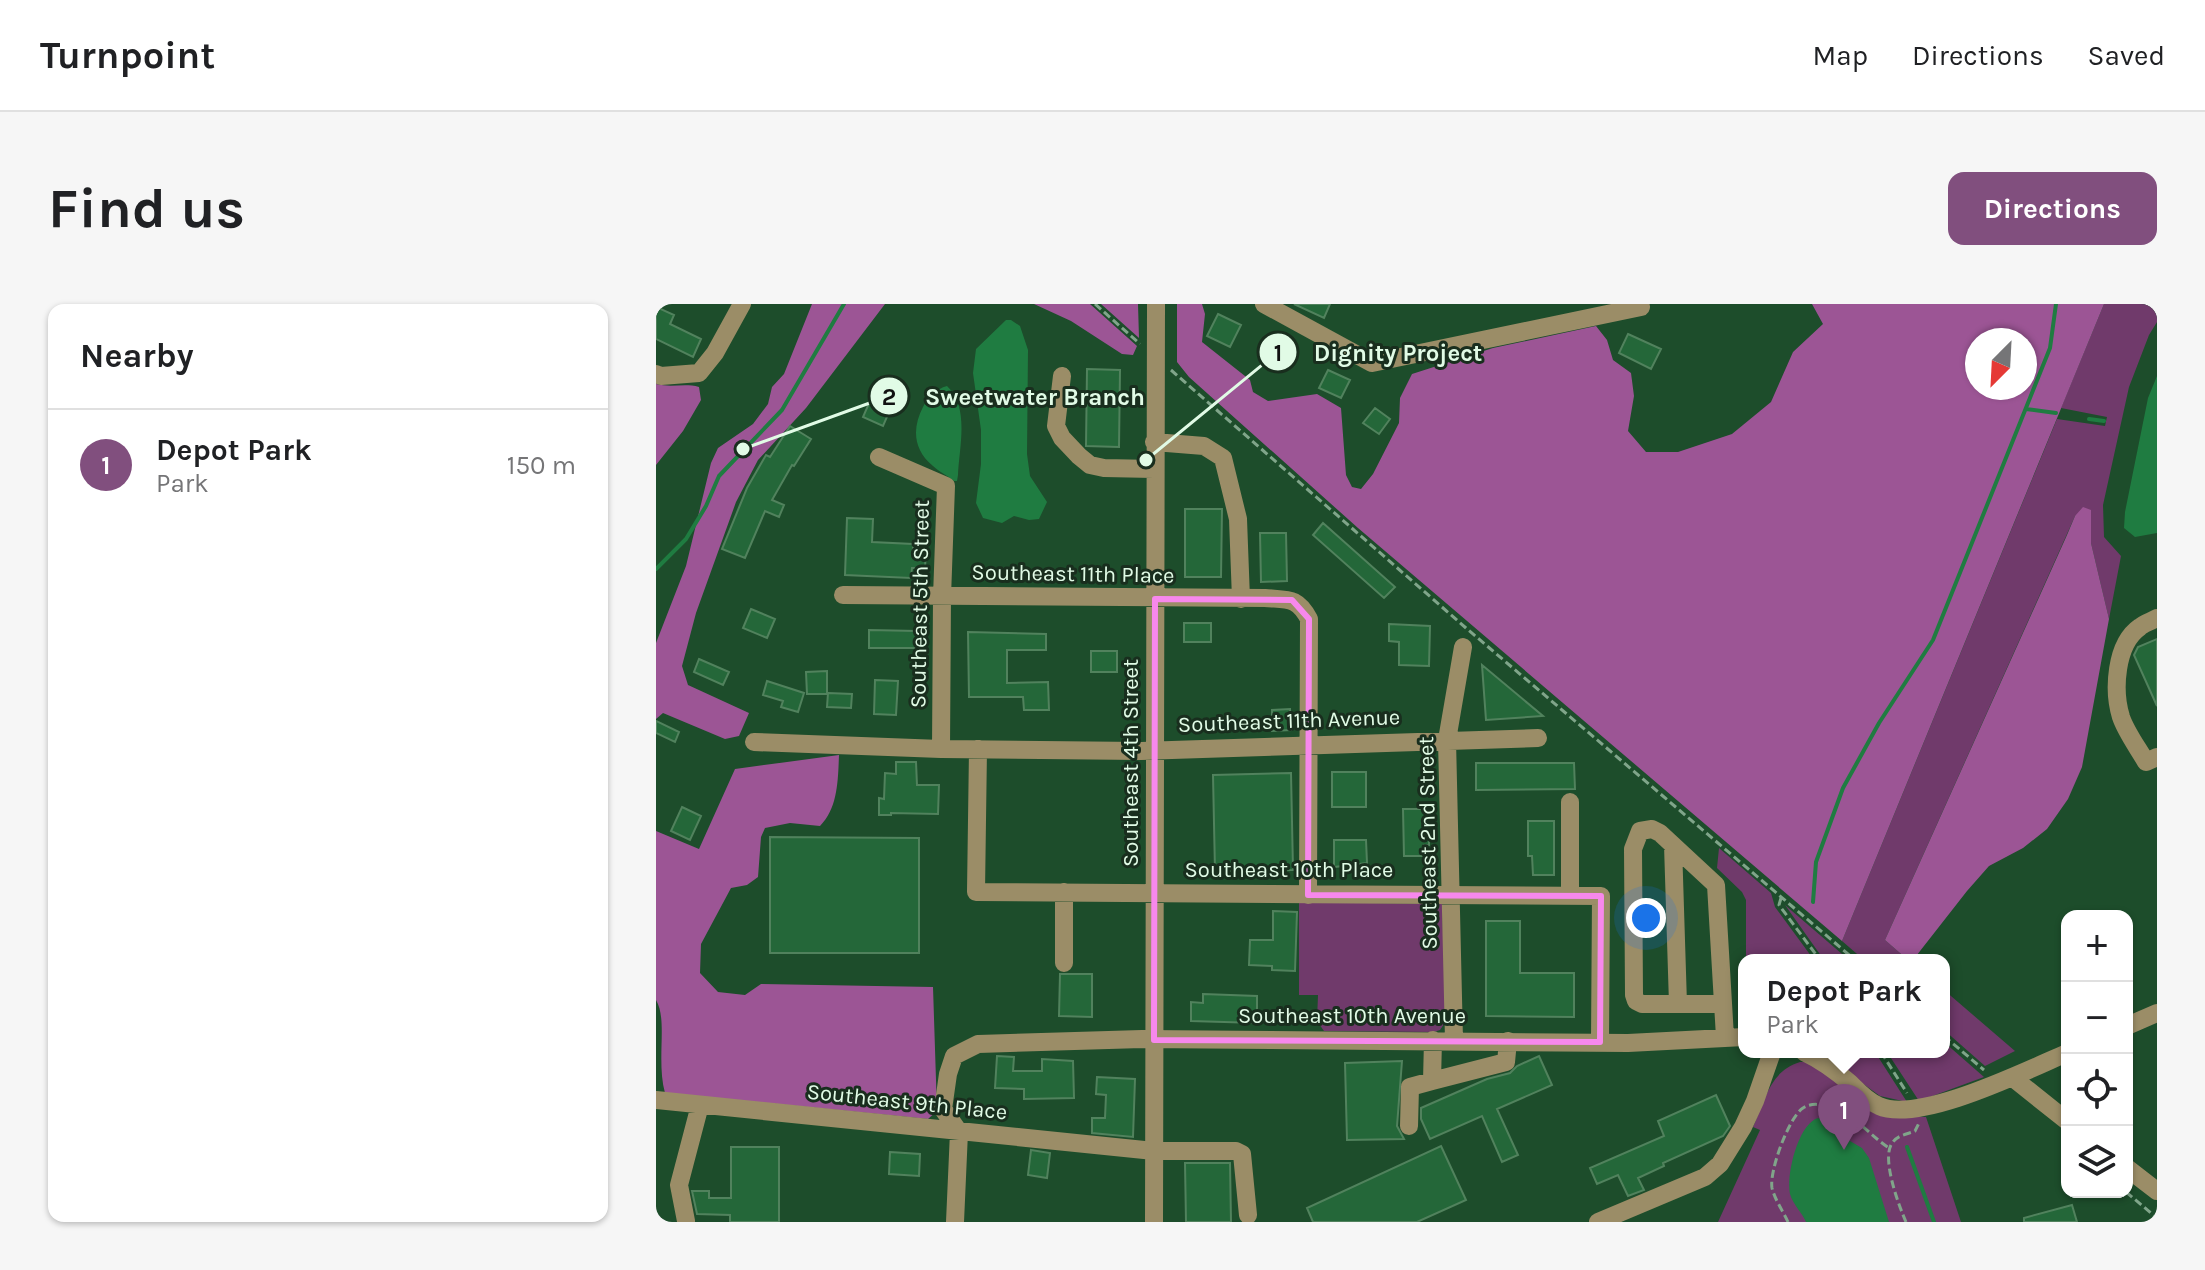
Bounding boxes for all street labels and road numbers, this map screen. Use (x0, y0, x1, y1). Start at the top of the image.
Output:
street label: Southeast 5th Street (905, 500, 935, 708)
street label: Southeast 11th Place (971, 559, 1175, 589)
street label: Southeast 4th Street (1118, 659, 1144, 867)
street label: Southeast 11th Avenue (1177, 704, 1401, 738)
street label: Southeast 2nd Street (1413, 736, 1443, 950)
street label: Southeast 10th Place (1185, 857, 1393, 883)
street label: Southeast 10th Avenue (1238, 1003, 1466, 1029)
street label: Southeast 9th Place (806, 1079, 1008, 1125)

